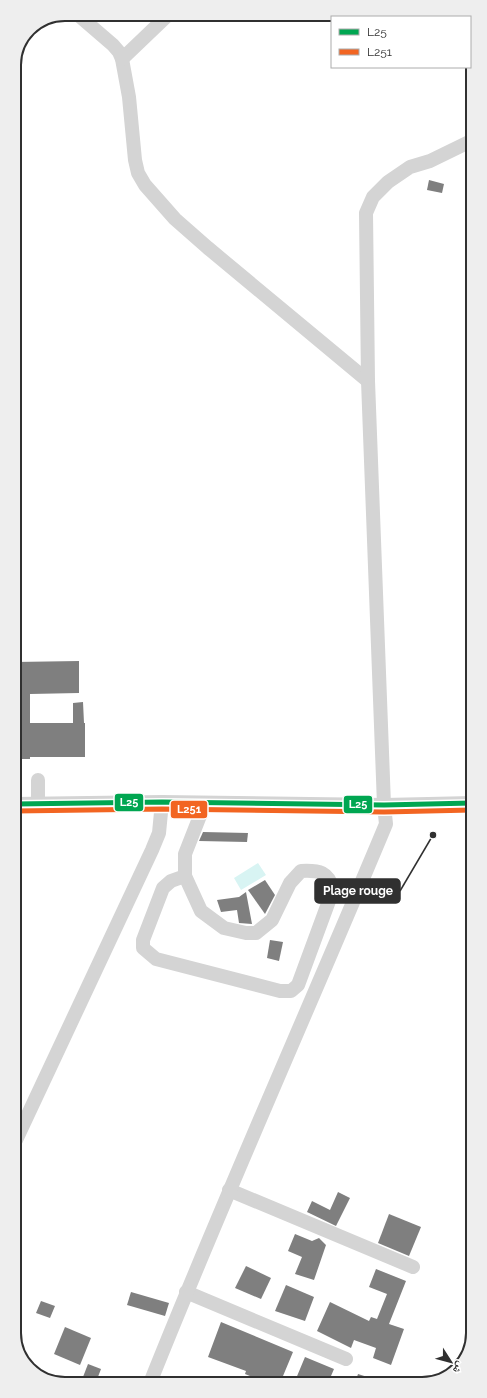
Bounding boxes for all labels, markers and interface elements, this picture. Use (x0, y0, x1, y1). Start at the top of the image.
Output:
legend (331, 16, 471, 68)
text: L25 (367, 25, 387, 39)
text: L251 (367, 45, 392, 59)
line badge: L25 (114, 793, 144, 812)
line badge: L25 (343, 795, 373, 814)
text: L25 (120, 796, 138, 809)
text: L25 (349, 798, 367, 811)
line badge: L251 (170, 800, 208, 819)
text: L251 (177, 803, 202, 816)
callout: Plage rouge (315, 879, 400, 903)
text: Plage rouge (323, 884, 393, 898)
north arrow (431, 1342, 471, 1382)
text: ش (449, 1358, 467, 1376)

